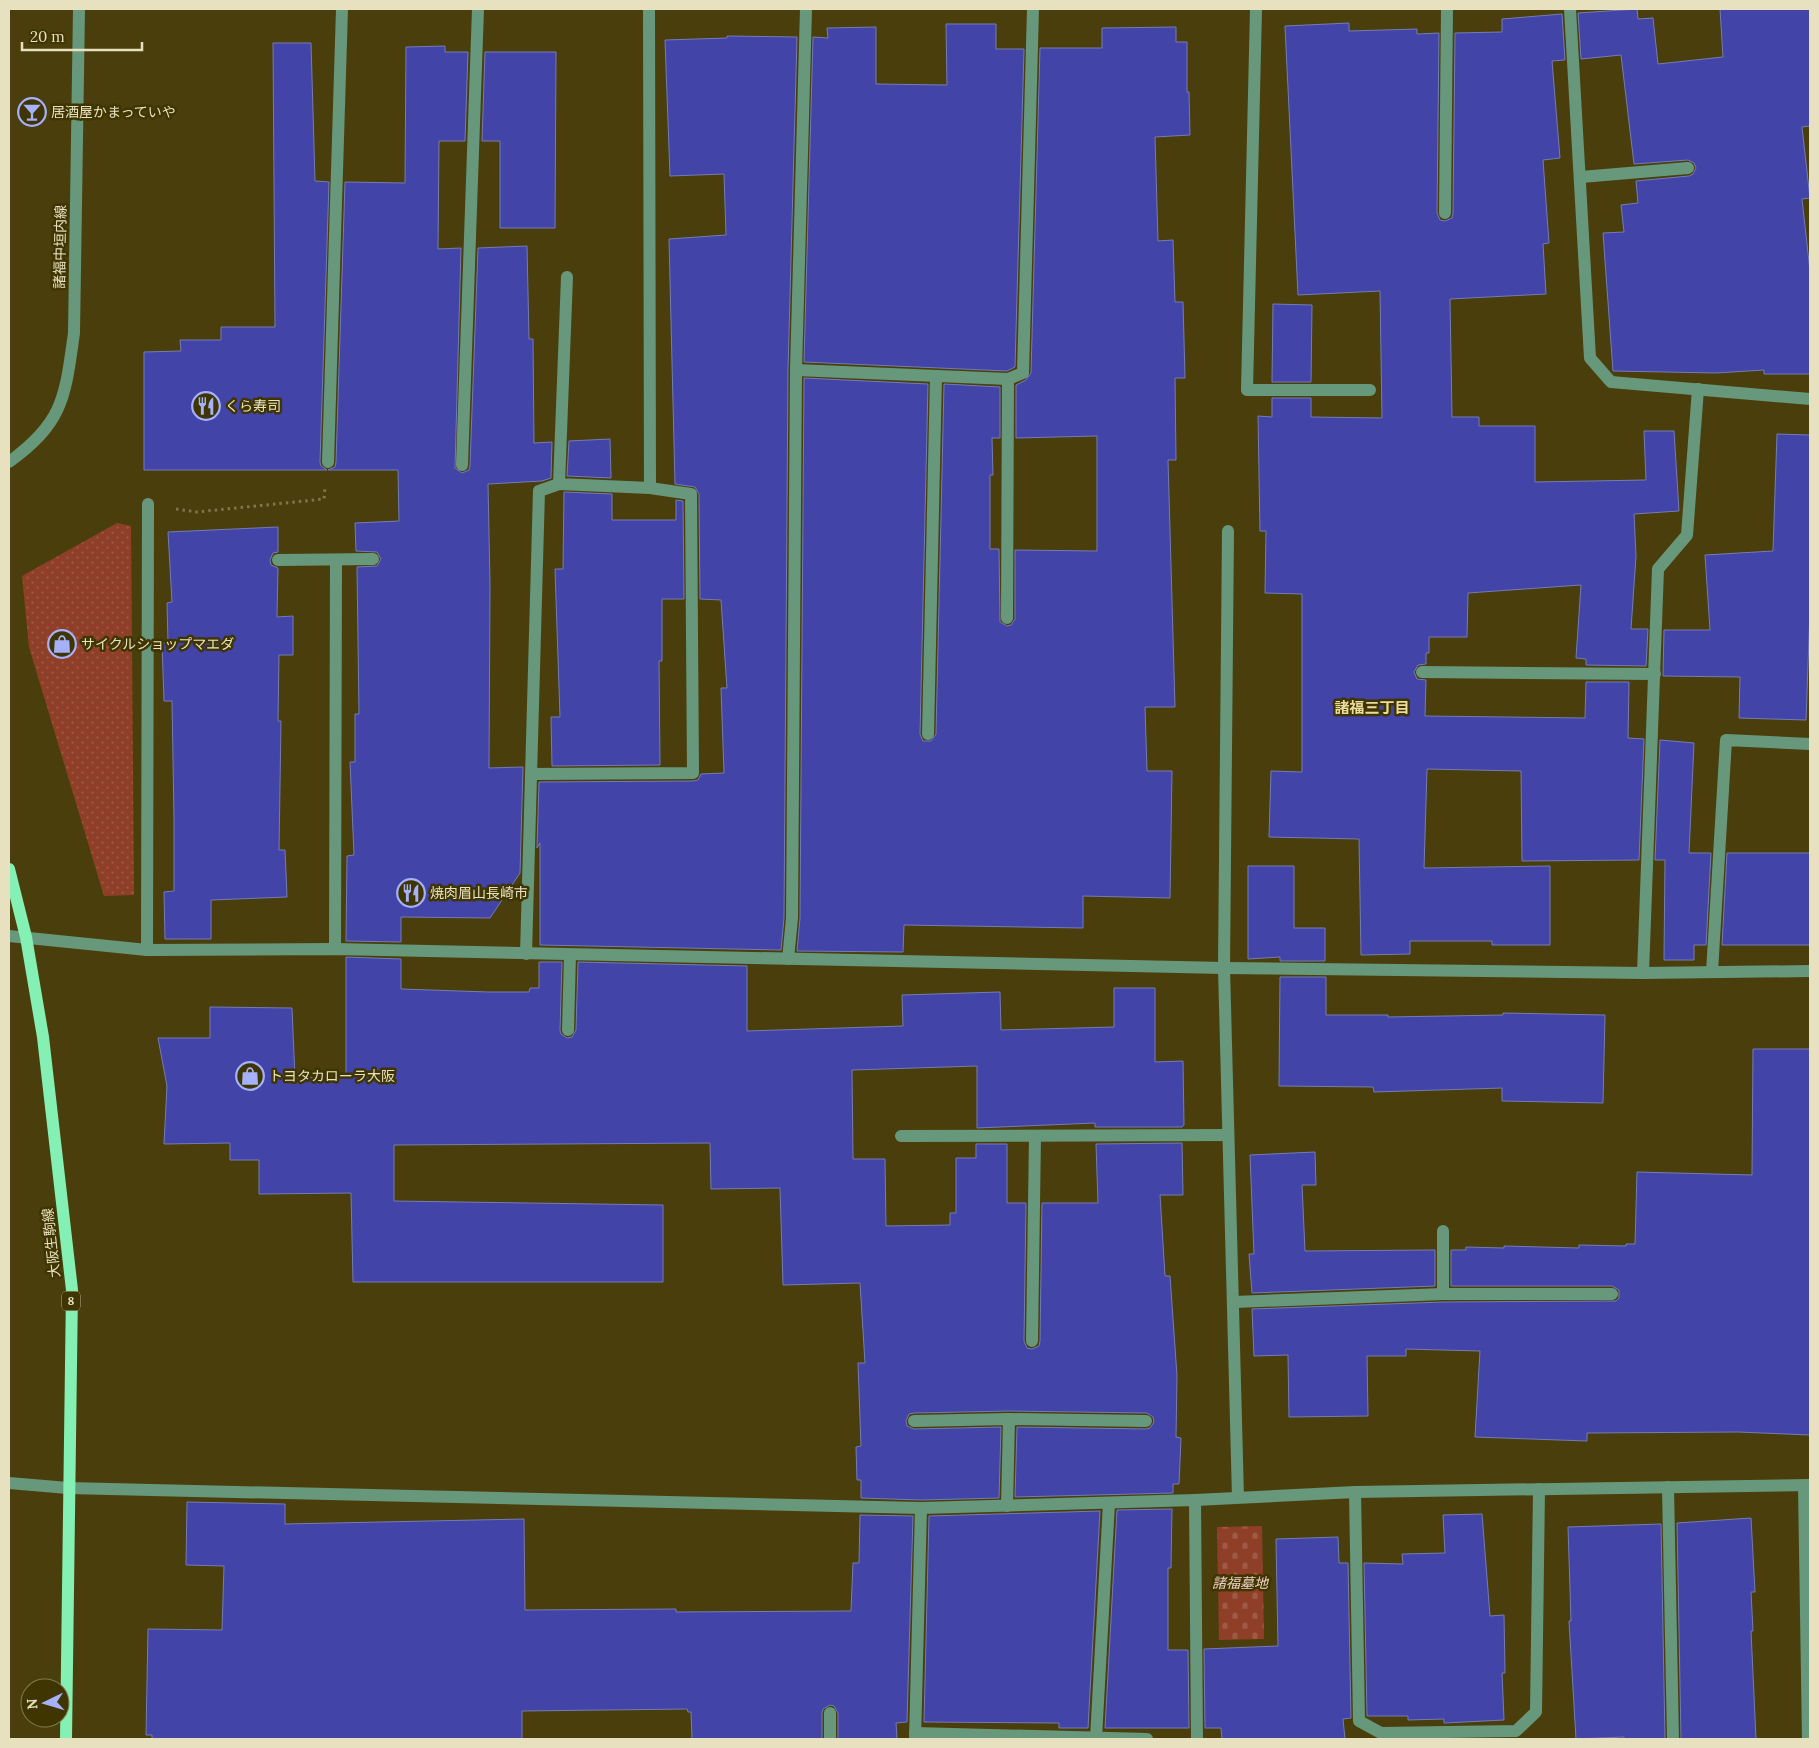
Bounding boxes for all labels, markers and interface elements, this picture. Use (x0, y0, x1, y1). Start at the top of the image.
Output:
scale bar (22, 20, 142, 52)
text: 20 m (30, 27, 65, 46)
bar icon: 居酒屋かまっていや (17, 97, 47, 127)
place label: 居酒屋かまっていや (51, 103, 176, 121)
street label: 諸福中垣内線 (50, 205, 70, 289)
restaurant icon: くら寿司 (191, 391, 221, 421)
place label: くら寿司 (225, 397, 281, 415)
shop icon: サイクルショップマエダ (47, 629, 77, 659)
place label: サイクルショップマエダ (81, 635, 234, 653)
district label: 諸福三丁目 (1334, 698, 1410, 717)
restaurant icon: 焼肉眉山長崎市 (396, 878, 426, 908)
place label: 焼肉眉山長崎市 (430, 884, 528, 902)
shop icon: トヨタカローラ大阪 (235, 1061, 265, 1091)
place label: トヨタカローラ大阪 (269, 1067, 395, 1085)
street label: 大阪生駒線 (38, 1207, 64, 1279)
road number: 8 (62, 1292, 80, 1310)
park label: 諸福墓地 (1212, 1574, 1270, 1592)
north arrow (20, 1678, 70, 1728)
text: N (23, 1698, 41, 1710)

